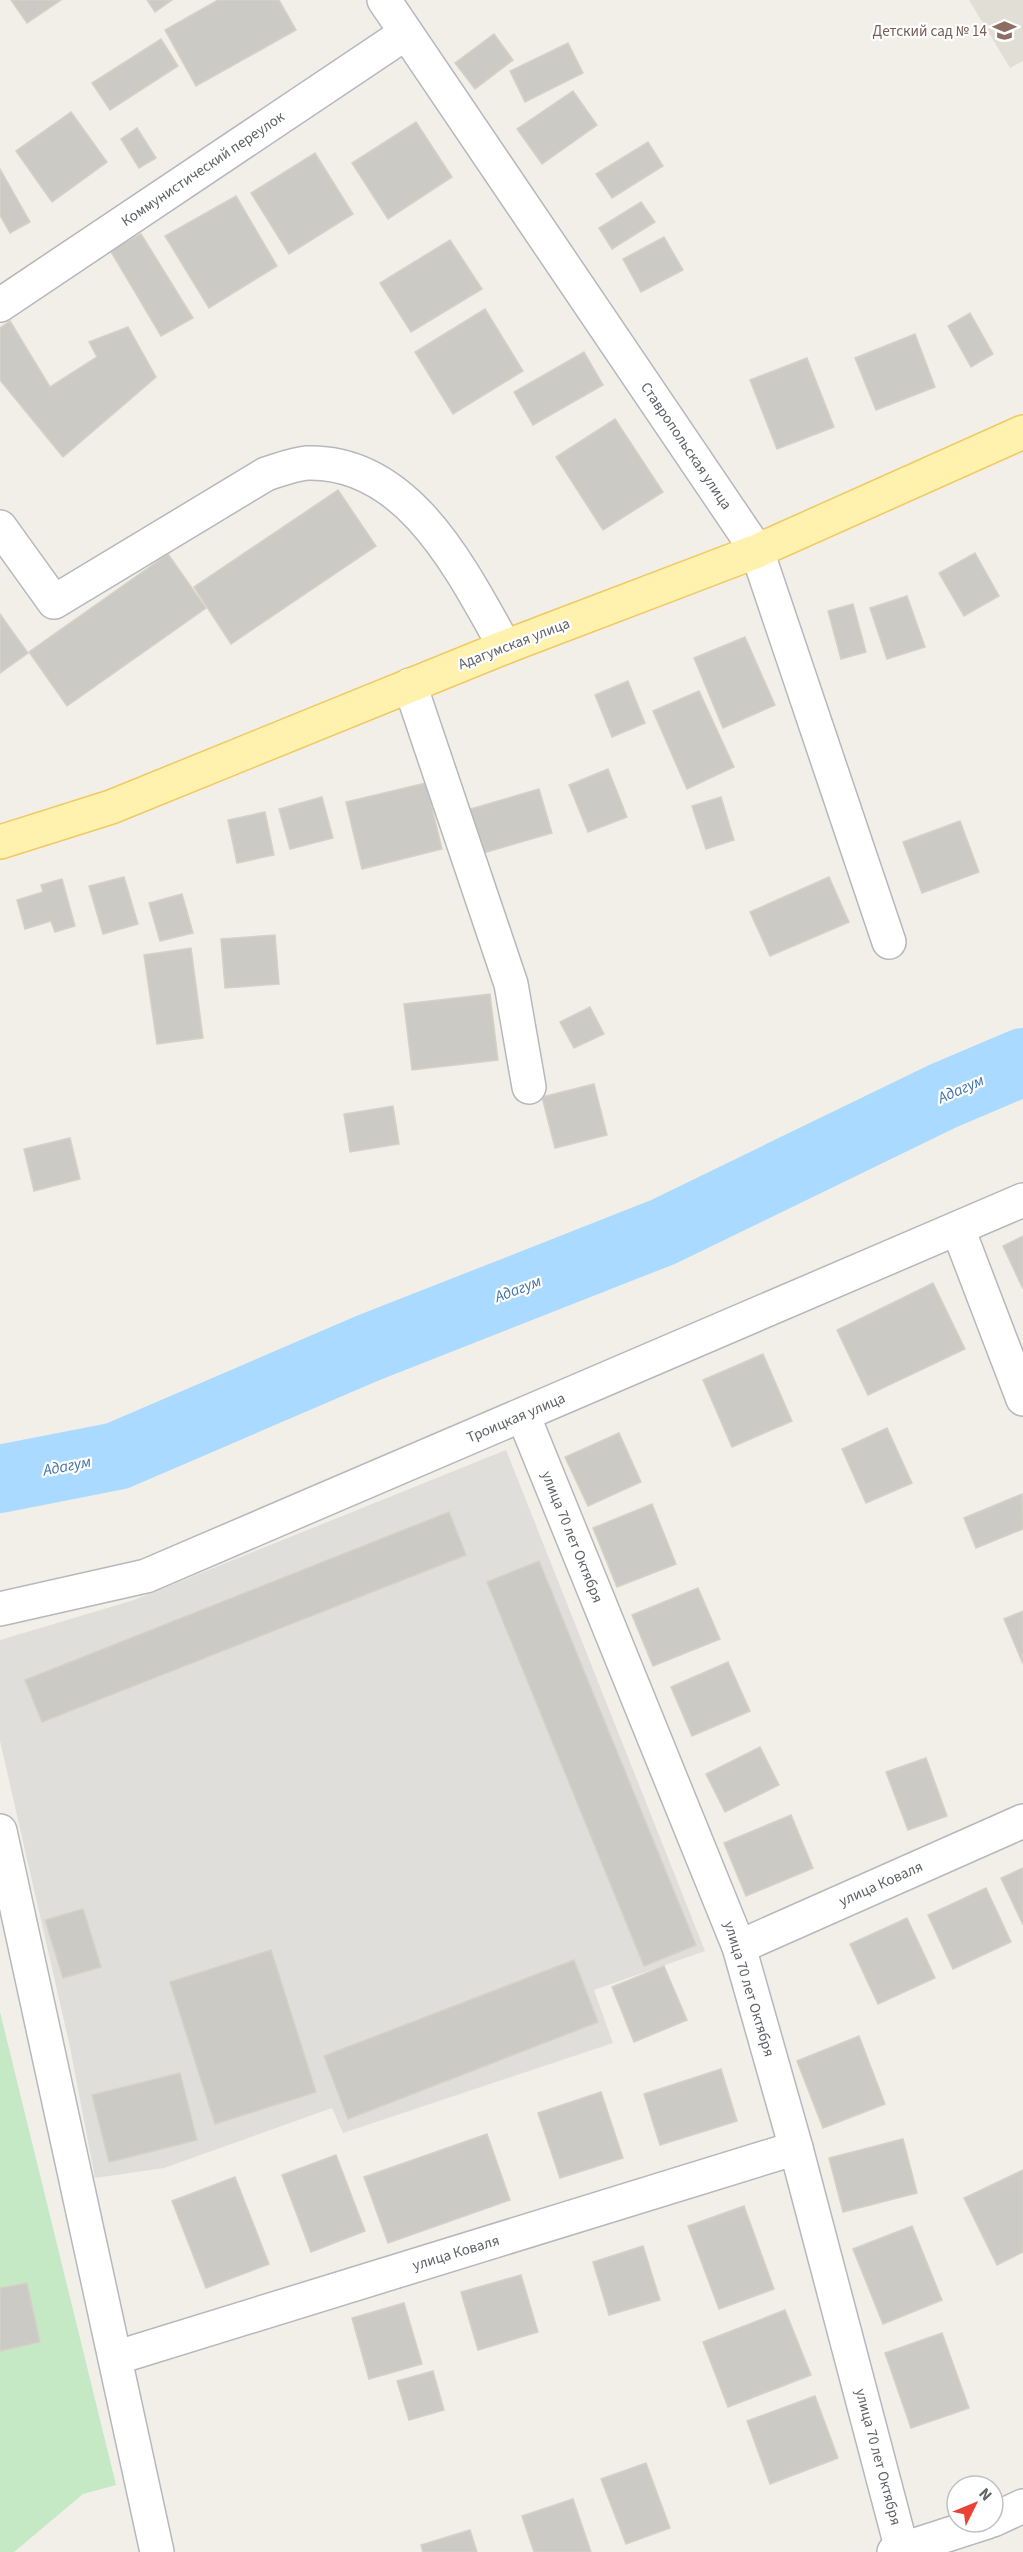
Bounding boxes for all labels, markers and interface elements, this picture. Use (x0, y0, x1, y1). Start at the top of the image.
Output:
school or university icon: Детский сад № 14 (992, 18, 1018, 44)
place label: Детский сад № 14 (873, 21, 988, 42)
street label: Коммунистический переулок (117, 106, 289, 232)
street label: Ставропольская улица (635, 378, 737, 514)
street label: Адагумская улица (455, 613, 573, 675)
water label: Адагум (933, 1069, 988, 1109)
water label: Адагум (490, 1270, 545, 1308)
street label: Троицкая улица (463, 1388, 569, 1448)
water label: Адагум (40, 1451, 93, 1482)
street label: улица 70 лет Октября (536, 1468, 608, 1606)
street label: улица Коваля (836, 1856, 926, 1912)
street label: улица 70 лет Октября (718, 1919, 780, 2059)
street label: улица Коваля (410, 2230, 502, 2276)
street label: улица 70 лет Октября (850, 2386, 906, 2528)
north arrow (945, 2474, 1005, 2534)
text: N (974, 2483, 997, 2506)

